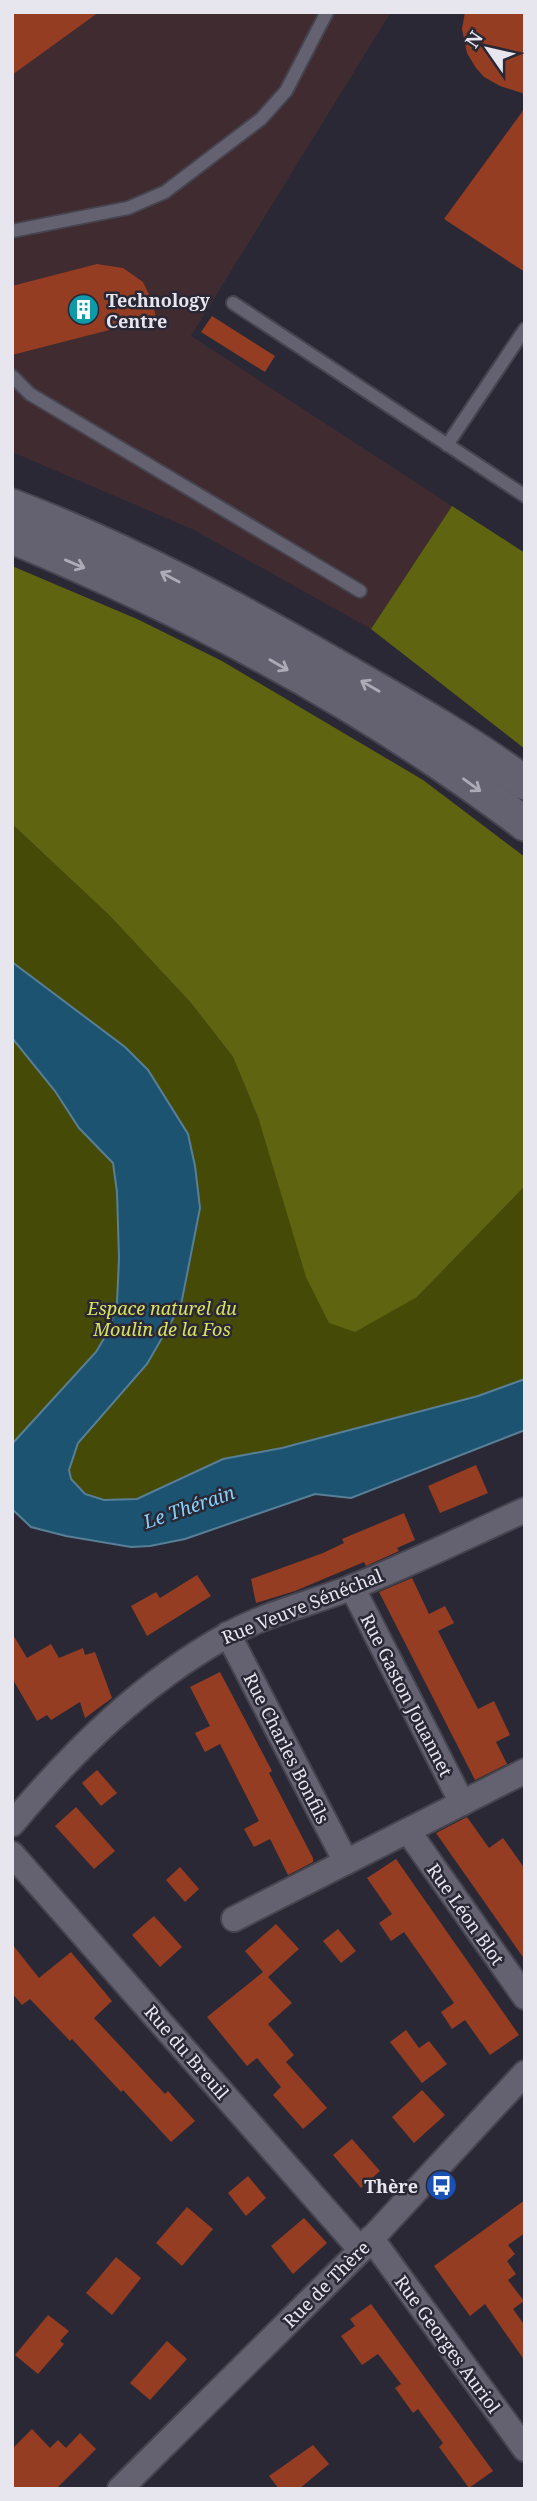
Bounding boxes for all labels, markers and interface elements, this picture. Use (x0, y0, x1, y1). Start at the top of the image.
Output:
north arrow (453, 14, 523, 84)
text: N (459, 26, 489, 53)
place label: Technology Centre (106, 288, 210, 333)
building icon: Technology Centre (66, 293, 100, 327)
one-way arrow (64, 558, 85, 571)
one-way arrow (160, 570, 181, 584)
one-way arrow (268, 659, 289, 672)
one-way arrow (361, 679, 381, 693)
one-way arrow (462, 778, 481, 792)
park label: Espace naturel du Moulin de la Fos (86, 1296, 237, 1341)
water label: Le Thérain (139, 1479, 239, 1535)
street label: Rue Veuve Sénéchal (218, 1563, 386, 1649)
street label: Rue Gaston Jouannet (356, 1610, 458, 1780)
street label: Rue Charles Bonfils (239, 1669, 335, 1827)
street label: Rue Léon Blot (422, 1858, 510, 1970)
street label: Rue du Breuil (139, 2000, 235, 2104)
bus stop icon: Thère (424, 2169, 458, 2203)
place label: Thère (364, 2174, 418, 2198)
street label: Rue de Thère (278, 2236, 374, 2332)
street label: Rue Georges Auriol (390, 2270, 506, 2418)

